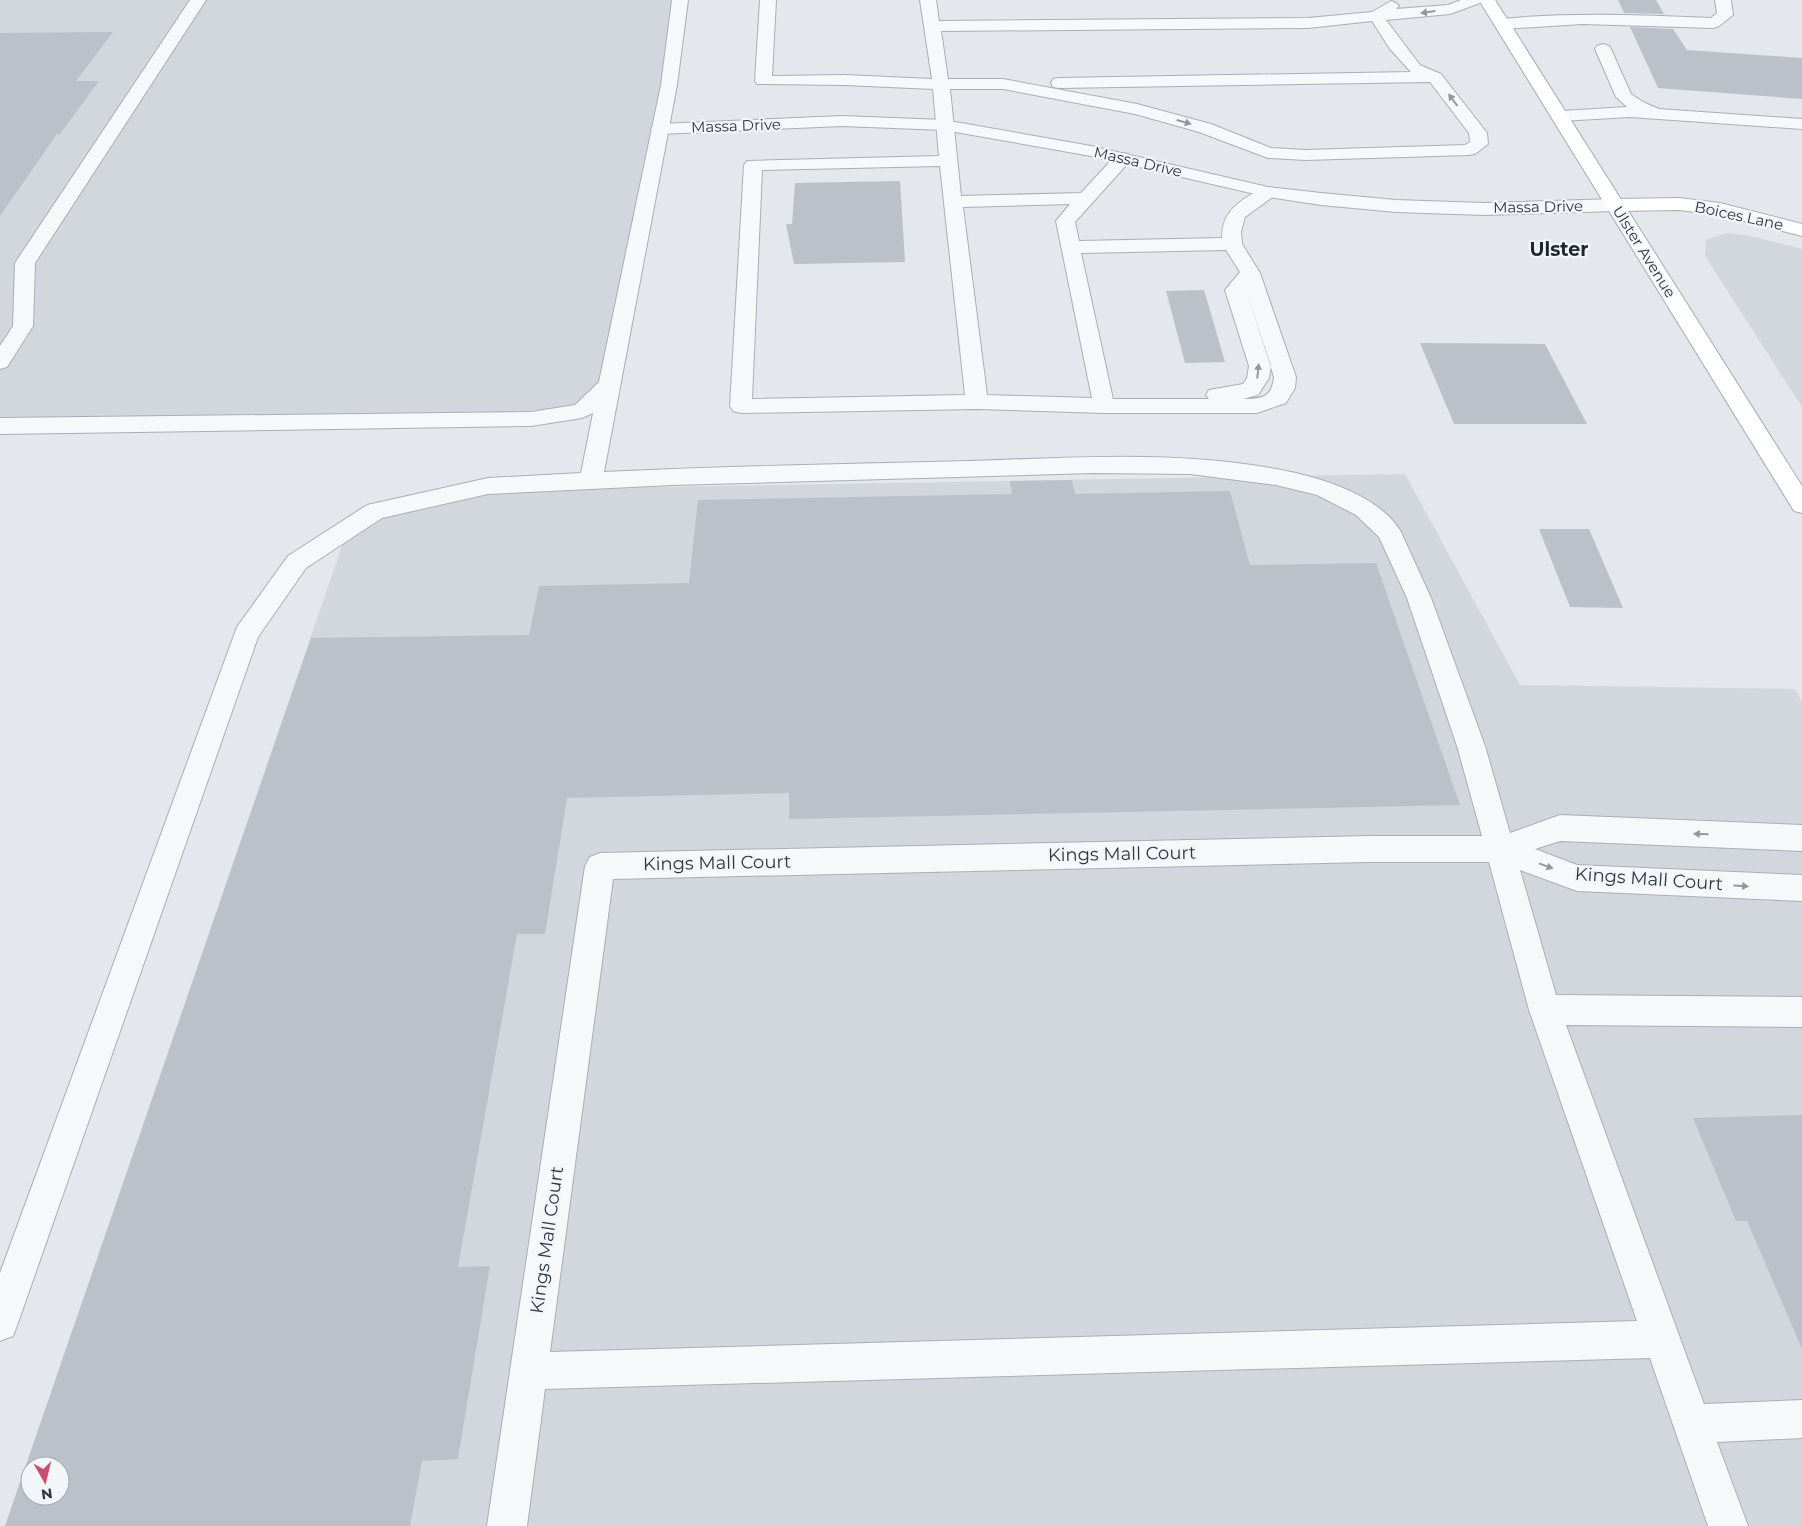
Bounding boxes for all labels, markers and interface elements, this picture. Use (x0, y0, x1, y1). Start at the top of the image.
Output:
one-way arrow (1420, 8, 1436, 16)
one-way arrow (1447, 94, 1458, 107)
street label: Massa Drive (691, 114, 781, 137)
one-way arrow (1176, 118, 1191, 126)
street label: Massa Drive (1092, 142, 1184, 181)
street label: Massa Drive (1493, 196, 1583, 217)
street label: Boices Lane (1693, 197, 1785, 234)
street label: Ulster Avenue (1609, 202, 1680, 301)
district label: Ulster (1530, 238, 1588, 261)
one-way arrow (1254, 363, 1262, 379)
one-way arrow (1693, 830, 1709, 838)
street label: Kings Mall Court (1048, 842, 1196, 866)
street label: Kings Mall Court (643, 851, 791, 875)
one-way arrow (1539, 862, 1554, 870)
street label: Kings Mall Court (1574, 863, 1724, 895)
one-way arrow (1734, 882, 1750, 890)
street label: Kings Mall Court (526, 1165, 568, 1315)
north arrow (20, 1456, 70, 1506)
text: N (40, 1484, 54, 1504)

